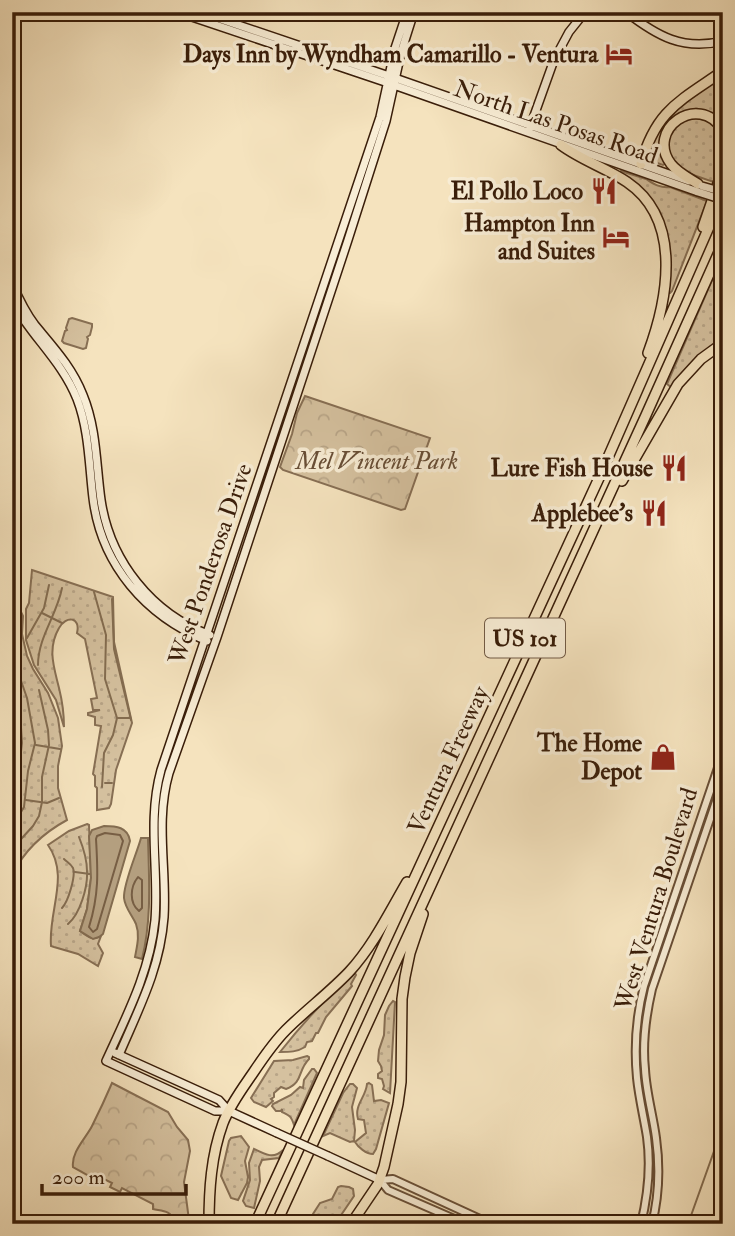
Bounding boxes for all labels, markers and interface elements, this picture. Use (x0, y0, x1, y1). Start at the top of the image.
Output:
place label: Days Inn by Wyndham Camarillo - Ventura (183, 39, 599, 70)
hotel icon: Days Inn by Wyndham Camarillo - Ventura (604, 39, 634, 69)
street label: North Las Posas Road (450, 73, 662, 172)
place label: El Pollo Loco (451, 176, 583, 207)
restaurant icon: El Pollo Loco (589, 176, 619, 206)
place label: Hampton Inn and Suites (464, 208, 596, 267)
hotel icon: Hampton Inn and Suites (601, 222, 631, 252)
park label: Mel Vincent Park (294, 446, 458, 477)
place label: Lure Fish House (491, 453, 653, 484)
restaurant icon: Lure Fish House (659, 453, 689, 483)
street label: West Ponderosa Drive (161, 459, 259, 670)
place label: Applebee's (531, 498, 633, 529)
restaurant icon: Applebee's (639, 498, 669, 528)
road number: US 101 (485, 618, 565, 658)
street label: Ventura Freeway (401, 681, 496, 839)
place label: The Home Depot (536, 728, 642, 787)
shop icon: The Home Depot (648, 742, 678, 772)
street label: West Ventura Boulevard (608, 784, 705, 1015)
scale bar (42, 1152, 186, 1196)
text: 200 m (52, 1164, 105, 1191)

